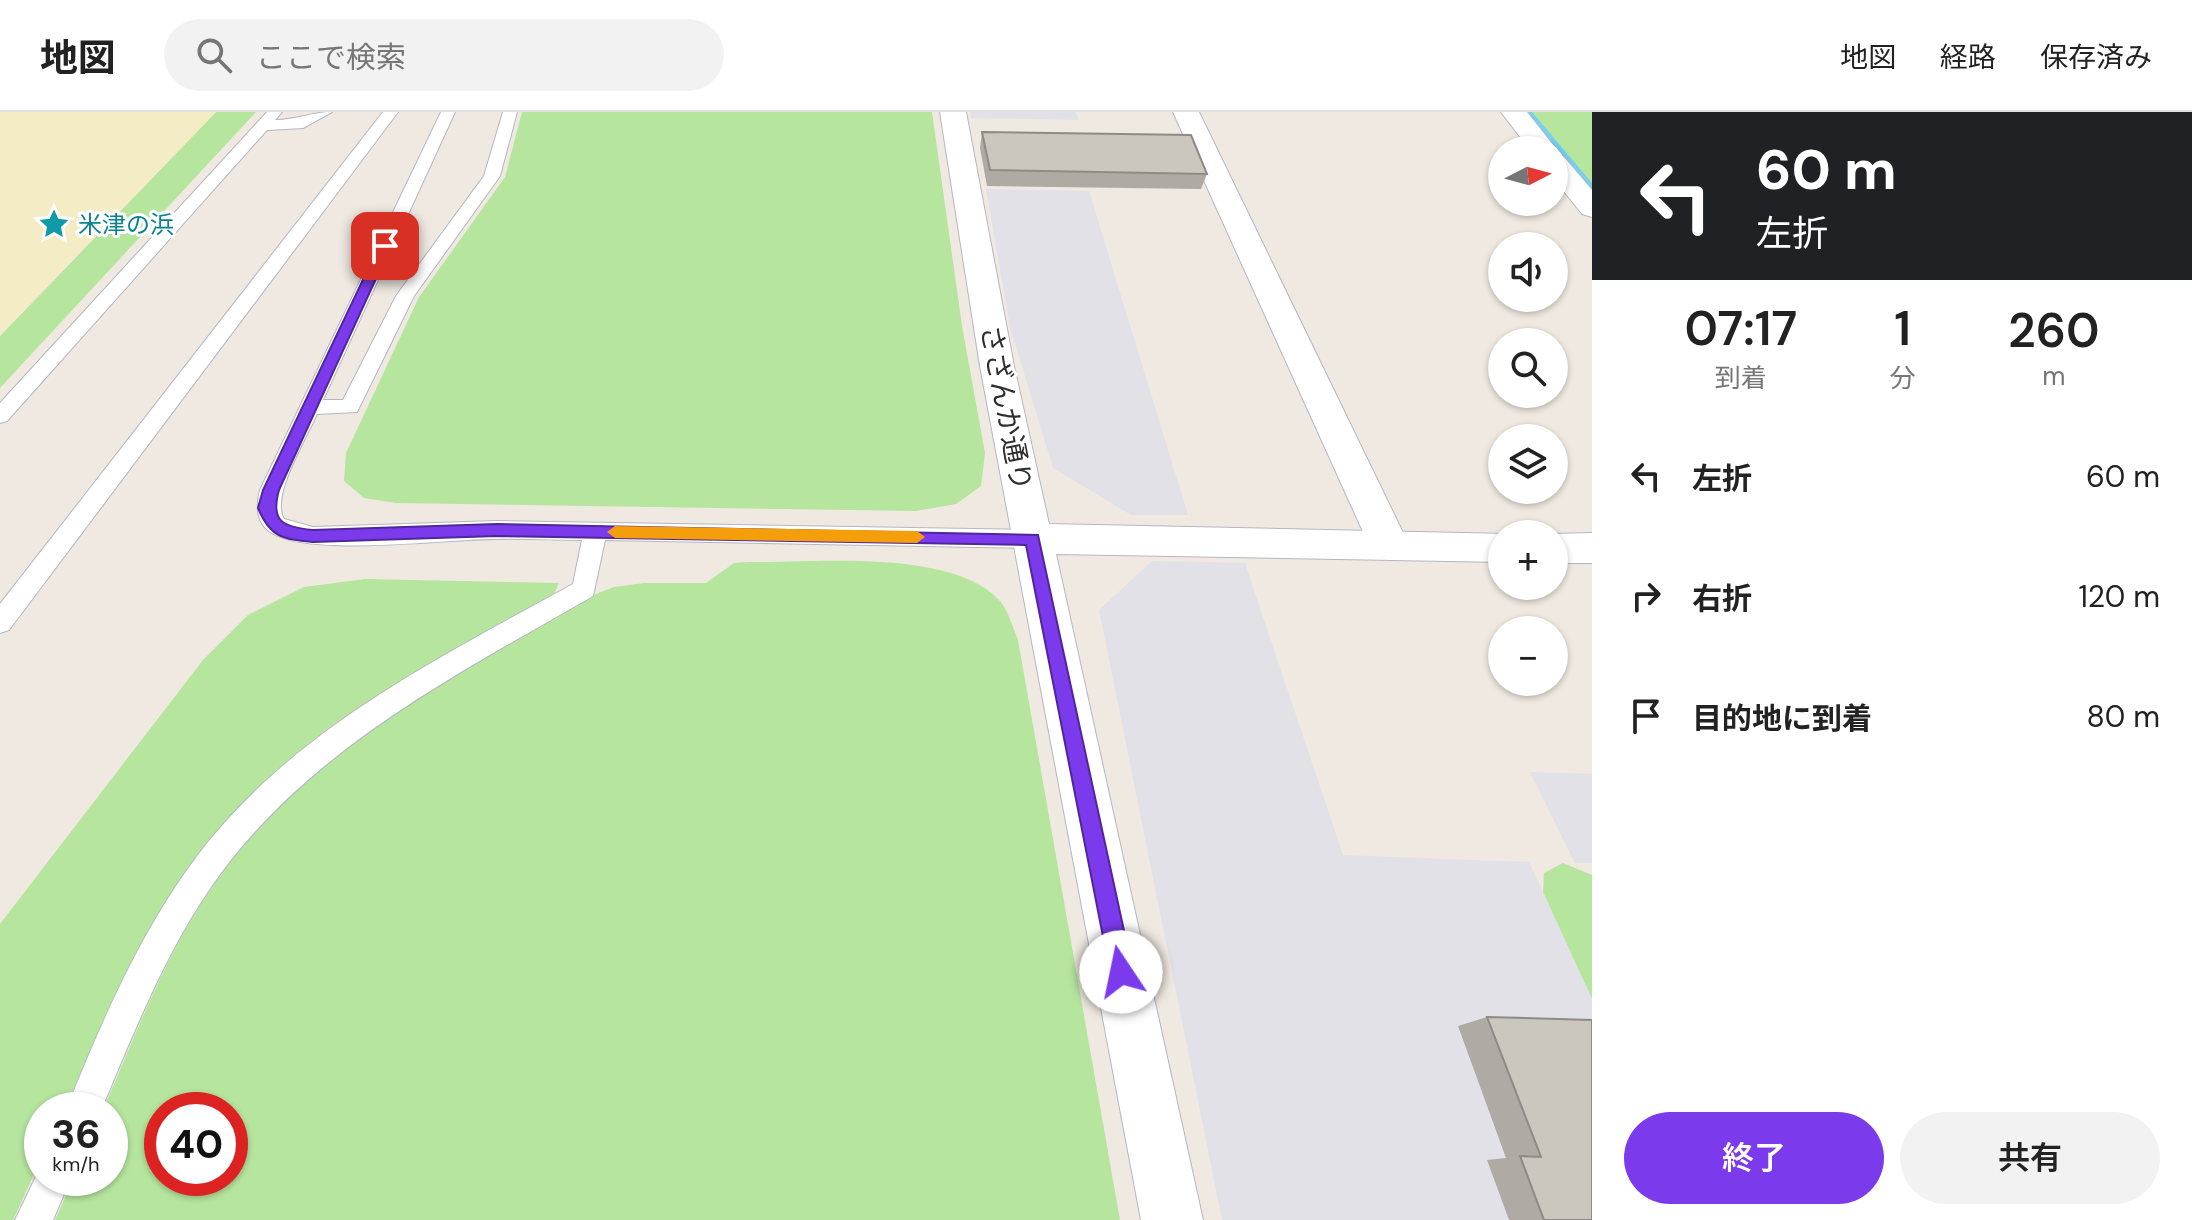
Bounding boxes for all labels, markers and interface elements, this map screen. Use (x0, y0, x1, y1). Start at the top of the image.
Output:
search box (164, 19, 724, 91)
text: 地図 (40, 33, 116, 83)
icon: search (192, 33, 236, 77)
text: ここで検索 (256, 38, 406, 77)
text: 地図 (1840, 39, 1896, 76)
text: 経路 (1940, 39, 1996, 76)
text: 保存済み (2040, 39, 2152, 76)
text: 60 m (1756, 133, 1897, 206)
north arrow (1488, 136, 1568, 216)
map controls (1488, 136, 1568, 696)
icon: left (1624, 144, 1728, 248)
place icon: 米津の浜 (37, 207, 71, 241)
place label: 米津の浜 (78, 209, 174, 240)
text: 左折 (1756, 210, 1828, 257)
pin (351, 212, 419, 280)
icon: arrive (363, 224, 407, 268)
button: sound (1488, 232, 1568, 312)
text: 07:17 (1684, 297, 1797, 360)
text: 1 (1894, 297, 1911, 360)
text: 260 (2008, 299, 2100, 362)
street label: さざんか通り (972, 322, 1040, 494)
button: search (1488, 328, 1568, 408)
text: m (2042, 359, 2065, 393)
text: 到着 (1715, 361, 1767, 395)
text: 分 (1890, 361, 1916, 395)
button: layers (1488, 424, 1568, 504)
icon: left (1624, 454, 1668, 498)
text: 60 m (2086, 457, 2160, 496)
text: 左折 (1692, 459, 1752, 498)
button: + (1488, 520, 1568, 600)
icon: right (1624, 574, 1668, 618)
text: 120 m (2078, 577, 2160, 616)
text: 右折 (1692, 579, 1752, 618)
button: − (1488, 616, 1568, 696)
icon: arrive (1624, 694, 1668, 738)
text: 80 m (2087, 697, 2160, 736)
text: 目的地に到着 (1692, 699, 1872, 738)
position arrow (1079, 930, 1163, 1014)
speed limit sign: 40 (144, 1092, 248, 1196)
text: 36 (51, 1108, 101, 1160)
button: 終了 (1624, 1112, 1884, 1204)
button: 共有 (1900, 1112, 2160, 1204)
text: km/h (52, 1151, 100, 1177)

